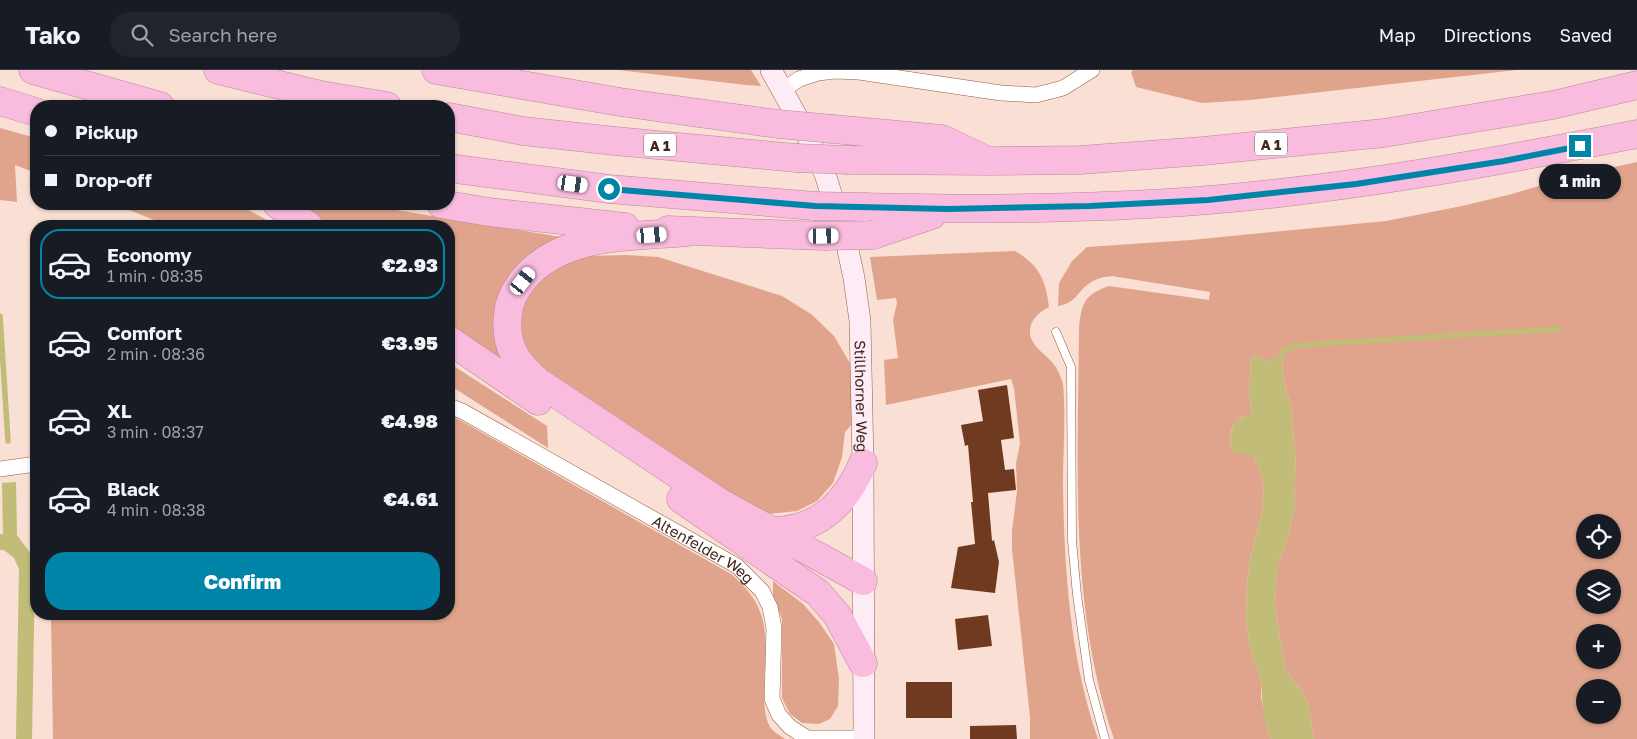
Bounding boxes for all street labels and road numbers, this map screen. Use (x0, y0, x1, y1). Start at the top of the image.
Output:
road number: A 1 (1255, 132, 1287, 156)
road number: A 1 (644, 134, 676, 156)
street label: Stillhorner Weg (851, 340, 872, 453)
street label: Altenfelder Weg (649, 511, 758, 587)

